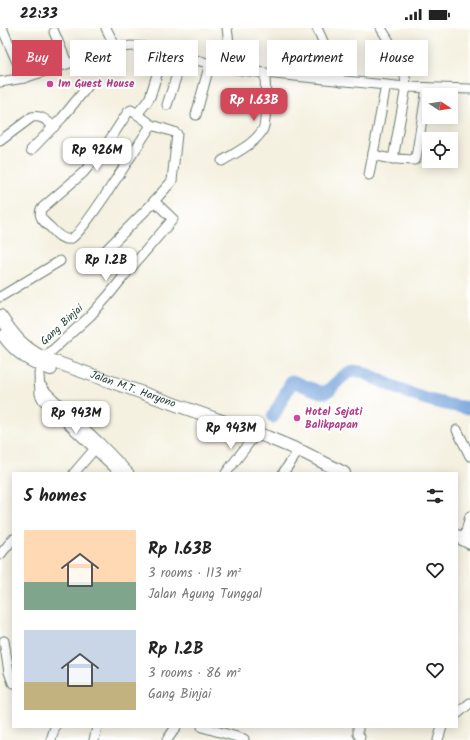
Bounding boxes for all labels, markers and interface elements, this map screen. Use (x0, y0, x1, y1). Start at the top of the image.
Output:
text: 22:33 (20, 2, 58, 26)
chip: Buy (12, 40, 62, 76)
chip: Rent (70, 40, 126, 76)
chip: Filters (134, 40, 198, 76)
chip: New (206, 40, 259, 76)
chip: Apartment (267, 40, 357, 76)
chip: House (365, 40, 428, 76)
place label: Im Guest House (58, 75, 135, 93)
marker: Im Guest House (45, 79, 55, 89)
pin: Rp 1.63B (213, 88, 295, 122)
north arrow (422, 88, 458, 124)
map controls (422, 88, 458, 168)
text: Rp 1.63B (229, 90, 279, 111)
button: locate (422, 132, 458, 168)
pin: Rp 926M (60, 138, 134, 172)
text: Rp 926M (72, 140, 122, 161)
pin: Rp 1.2B (69, 248, 143, 282)
text: Rp 1.2B (85, 250, 127, 271)
street label: Gang Binjai (36, 300, 88, 350)
street label: Jalan M.T. Haryono (88, 366, 178, 413)
pin: Rp 943M (39, 401, 113, 435)
text: Rp 943M (51, 403, 101, 424)
place label: Hotel Sejati Balikpapan (305, 403, 364, 434)
marker: Hotel Sejati Balikpapan (292, 413, 302, 423)
pin: Rp 943M (194, 416, 268, 450)
text: Rp 943M (206, 418, 256, 439)
text: 5 homes (24, 483, 87, 510)
icon: filters (424, 485, 446, 507)
text: Rp 1.63B (148, 536, 212, 563)
icon: home (56, 546, 104, 594)
icon: heart (424, 559, 446, 581)
text: 3 rooms · 113 m² (148, 563, 241, 584)
text: Jalan Agung Tunggal (148, 584, 262, 605)
text: Rp 1.2B (148, 636, 204, 663)
icon: home (56, 646, 104, 694)
icon: heart (424, 659, 446, 681)
text: 3 rooms · 86 m² (148, 663, 241, 684)
text: Gang Binjai (148, 684, 211, 705)

